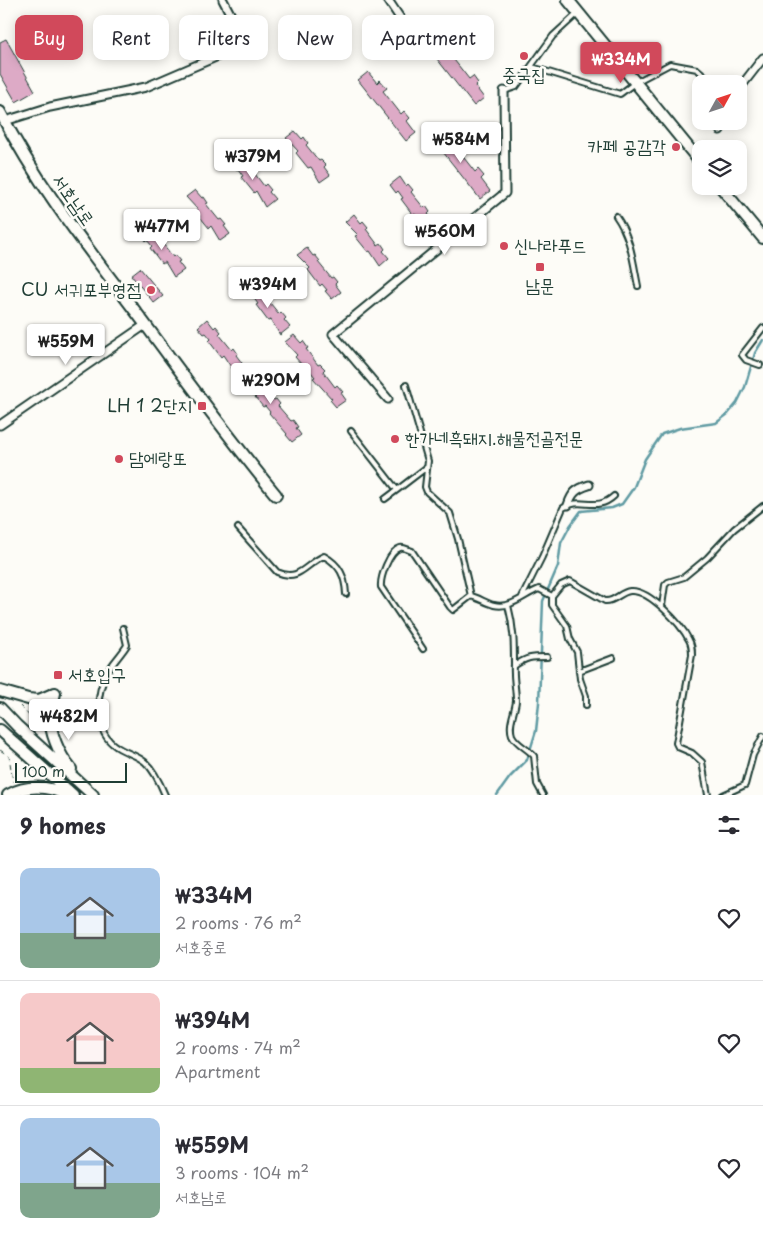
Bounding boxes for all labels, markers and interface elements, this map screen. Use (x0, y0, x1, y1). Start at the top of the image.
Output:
chip: Buy (15, 15, 83, 60)
chip: Rent (93, 15, 169, 60)
chip: Filters (179, 15, 268, 60)
chip: New (278, 15, 352, 60)
chip: Apartment (362, 15, 494, 60)
pin: ₩334M (586, 42, 656, 84)
text: ₩334M (591, 46, 651, 70)
marker: 중국집 (518, 50, 530, 62)
place label: 중국집 (502, 60, 546, 87)
north arrow (692, 75, 748, 130)
map controls (692, 75, 747, 195)
pin: ₩584M (426, 121, 496, 164)
text: ₩584M (432, 126, 490, 150)
place label: 카페 공감각 (588, 132, 667, 159)
pin: ₩379M (218, 138, 288, 181)
button: layers (692, 140, 747, 195)
marker: 카페 공감각 (670, 141, 682, 153)
text: ₩379M (225, 143, 281, 167)
street label: 서호남로 (47, 168, 102, 231)
pin: ₩477M (127, 208, 197, 251)
text: ₩477M (134, 213, 190, 237)
pin: ₩560M (410, 214, 480, 256)
text: ₩560M (415, 218, 475, 242)
place label: 신나라푸드 (514, 231, 586, 258)
marker: 신나라푸드 (498, 240, 510, 252)
marker: 남문 (534, 261, 546, 273)
pin: ₩394M (233, 266, 303, 309)
text: ₩394M (239, 271, 297, 295)
place label: 남문 (526, 271, 554, 298)
place label: CU 서귀포부영점 (21, 275, 142, 302)
marker: CU 서귀포부영점 (145, 284, 157, 296)
pin: ₩559M (31, 324, 101, 366)
text: ₩559M (38, 328, 94, 352)
pin: ₩290M (236, 362, 306, 405)
text: ₩290M (242, 367, 300, 391)
place label: LH 1 2단지 (107, 391, 192, 418)
marker: LH 1 2단지 (196, 400, 208, 412)
place label: 한가네흑돼지.해물전골전문 (405, 424, 584, 451)
marker: 한가네흑돼지.해물전골전문 (389, 433, 401, 445)
place label: 담에랑또 (129, 444, 187, 471)
marker: 담에랑또 (113, 453, 125, 465)
place label: 서호입구 (68, 660, 126, 687)
marker: 서호입구 (52, 669, 64, 681)
pin: ₩482M (34, 698, 104, 741)
text: ₩482M (40, 703, 98, 727)
scale bar (15, 760, 128, 783)
text: 100 m (22, 761, 65, 782)
text: 9 homes (20, 809, 106, 841)
icon: filters (715, 811, 743, 839)
text: ₩334M (175, 878, 253, 910)
icon: home (60, 888, 120, 948)
icon: heart (715, 904, 743, 932)
text: 2 rooms · 76 m² (175, 910, 302, 934)
text: 서호중로 (175, 934, 227, 958)
text: ₩394M (175, 1003, 250, 1035)
icon: home (60, 1013, 120, 1073)
icon: heart (715, 1029, 743, 1057)
text: 2 rooms · 74 m² (175, 1035, 301, 1059)
text: Apartment (175, 1059, 260, 1083)
text: ₩559M (175, 1128, 249, 1160)
icon: home (60, 1138, 120, 1198)
icon: heart (715, 1154, 743, 1182)
text: 3 rooms · 104 m² (175, 1160, 309, 1184)
text: 서호남로 (175, 1184, 227, 1208)

